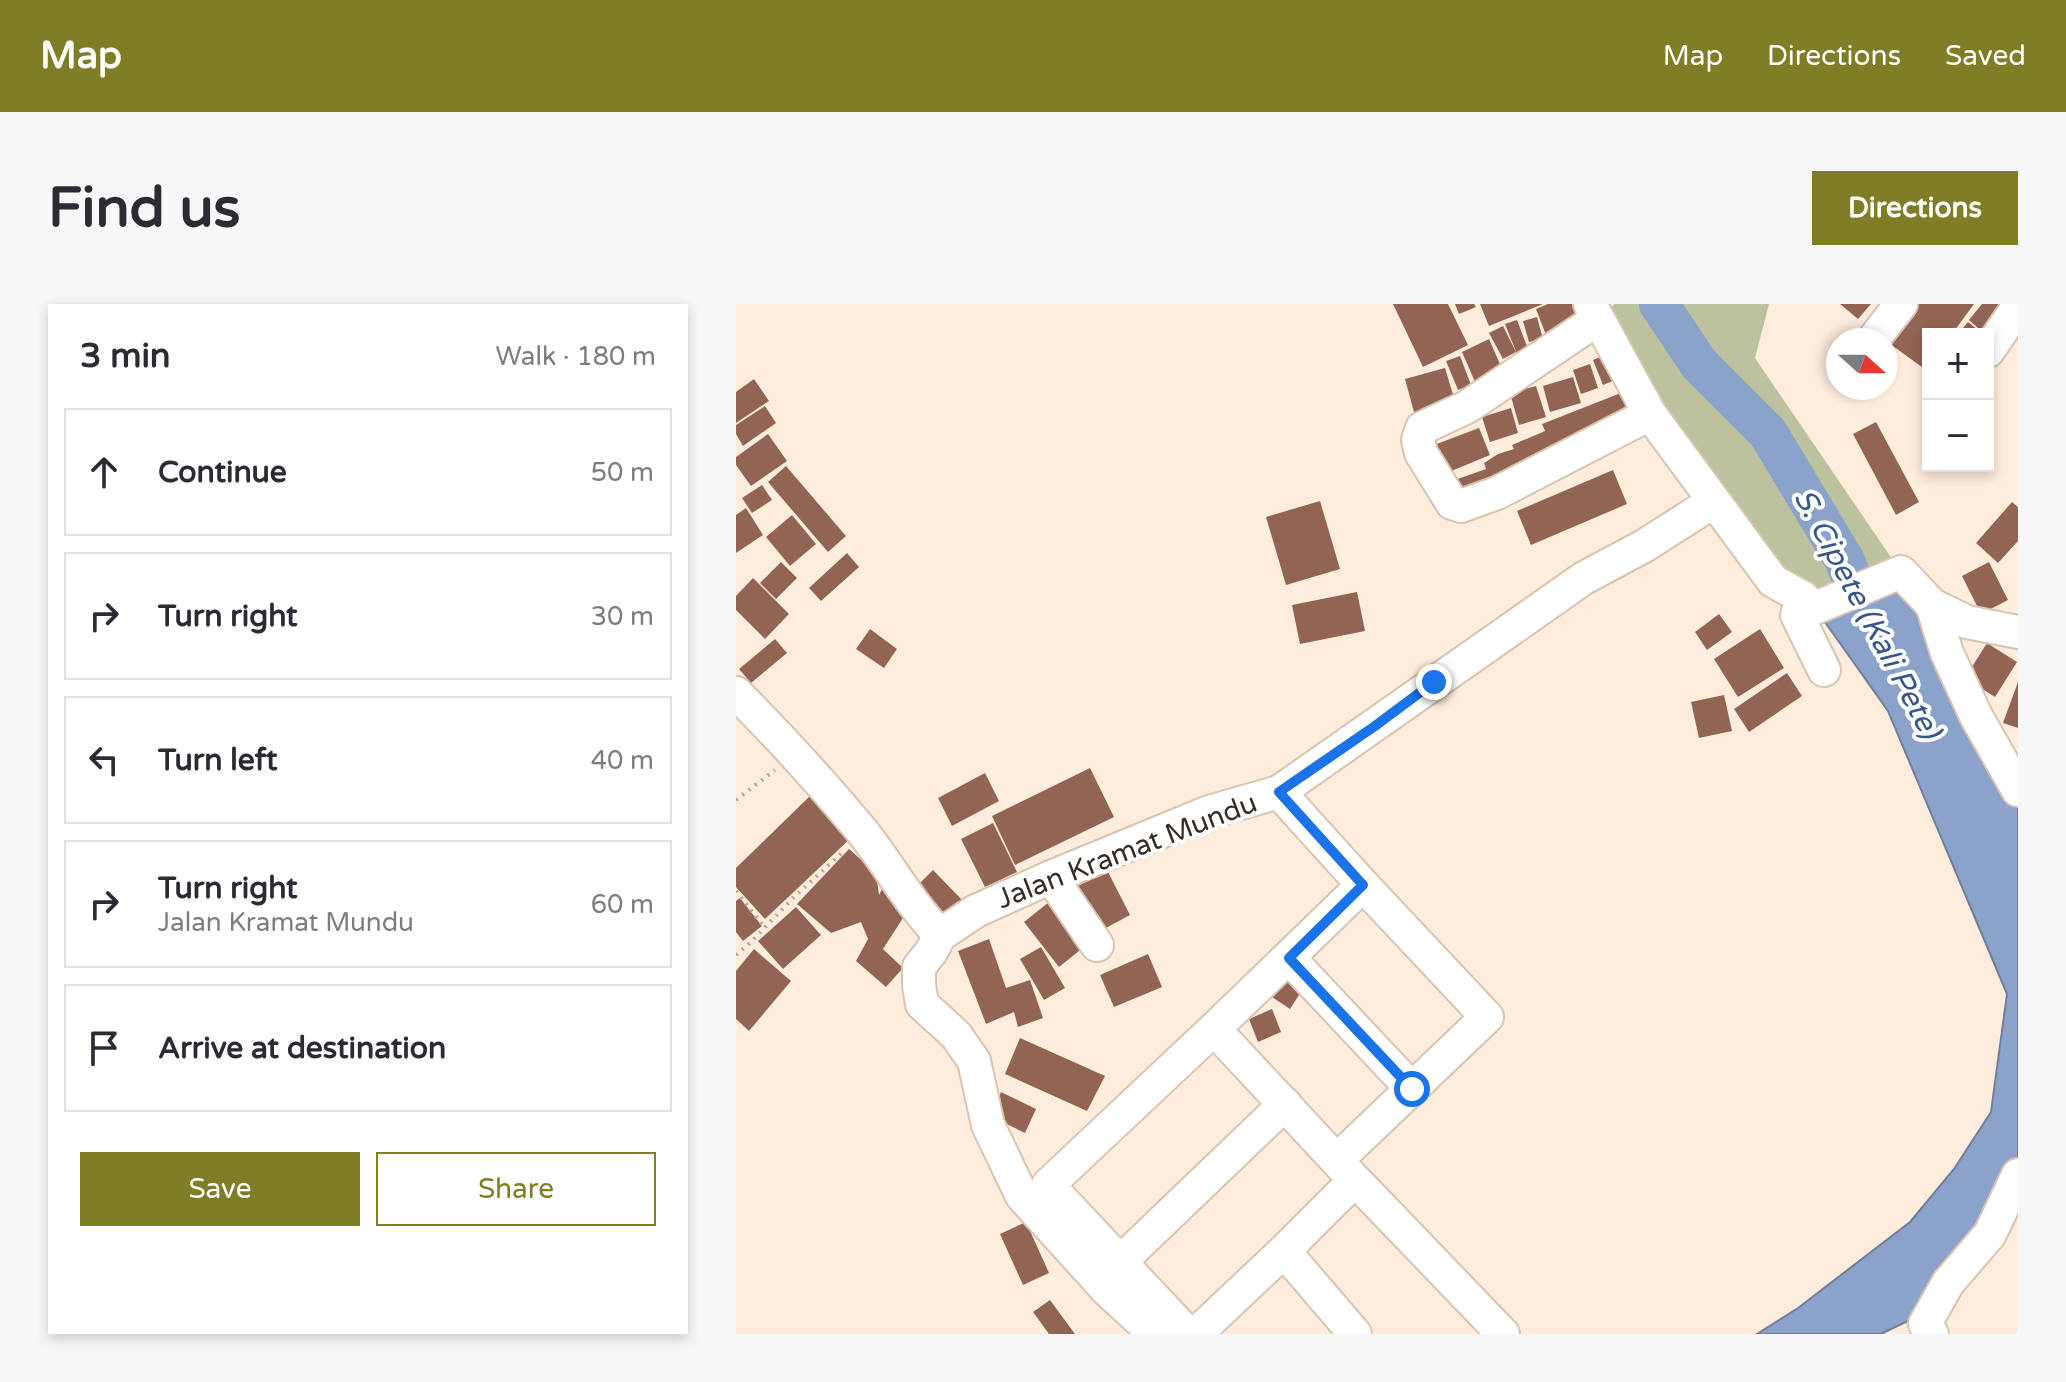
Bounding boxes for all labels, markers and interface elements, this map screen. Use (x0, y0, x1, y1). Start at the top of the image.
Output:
text: Map (40, 33, 122, 79)
text: Map (1663, 39, 1723, 73)
text: Directions (1767, 39, 1901, 73)
text: Saved (1945, 39, 2026, 73)
button: Directions (1812, 171, 2018, 245)
text: Find us (48, 175, 240, 242)
north arrow (1826, 328, 1898, 400)
map controls (1922, 328, 1994, 472)
button: + (1922, 328, 1994, 400)
text: 3 min (80, 336, 171, 377)
text: Walk · 180 m (496, 341, 656, 372)
button: − (1922, 400, 1994, 472)
icon: ahead (82, 450, 126, 494)
text: Continue (158, 454, 287, 491)
text: 50 m (591, 457, 654, 488)
water label: S. Cipete (Kali Pete) (1786, 483, 1950, 748)
icon: right (82, 594, 126, 638)
text: Turn right (158, 598, 298, 635)
text: 30 m (591, 601, 654, 632)
route end (1416, 664, 1452, 700)
icon: left (82, 738, 126, 782)
text: Turn left (158, 742, 277, 779)
text: 40 m (591, 745, 654, 776)
street label: Jalan Kramat Mundu (992, 786, 1262, 916)
text: Turn right (158, 870, 298, 907)
icon: right (82, 882, 126, 926)
text: 60 m (591, 889, 654, 920)
text: Jalan Kramat Mundu (158, 907, 414, 938)
icon: arrive (82, 1026, 126, 1070)
text: Arrive at destination (158, 1030, 446, 1067)
route start (1394, 1071, 1430, 1107)
button: Save (80, 1152, 360, 1226)
button: Share (376, 1152, 656, 1226)

